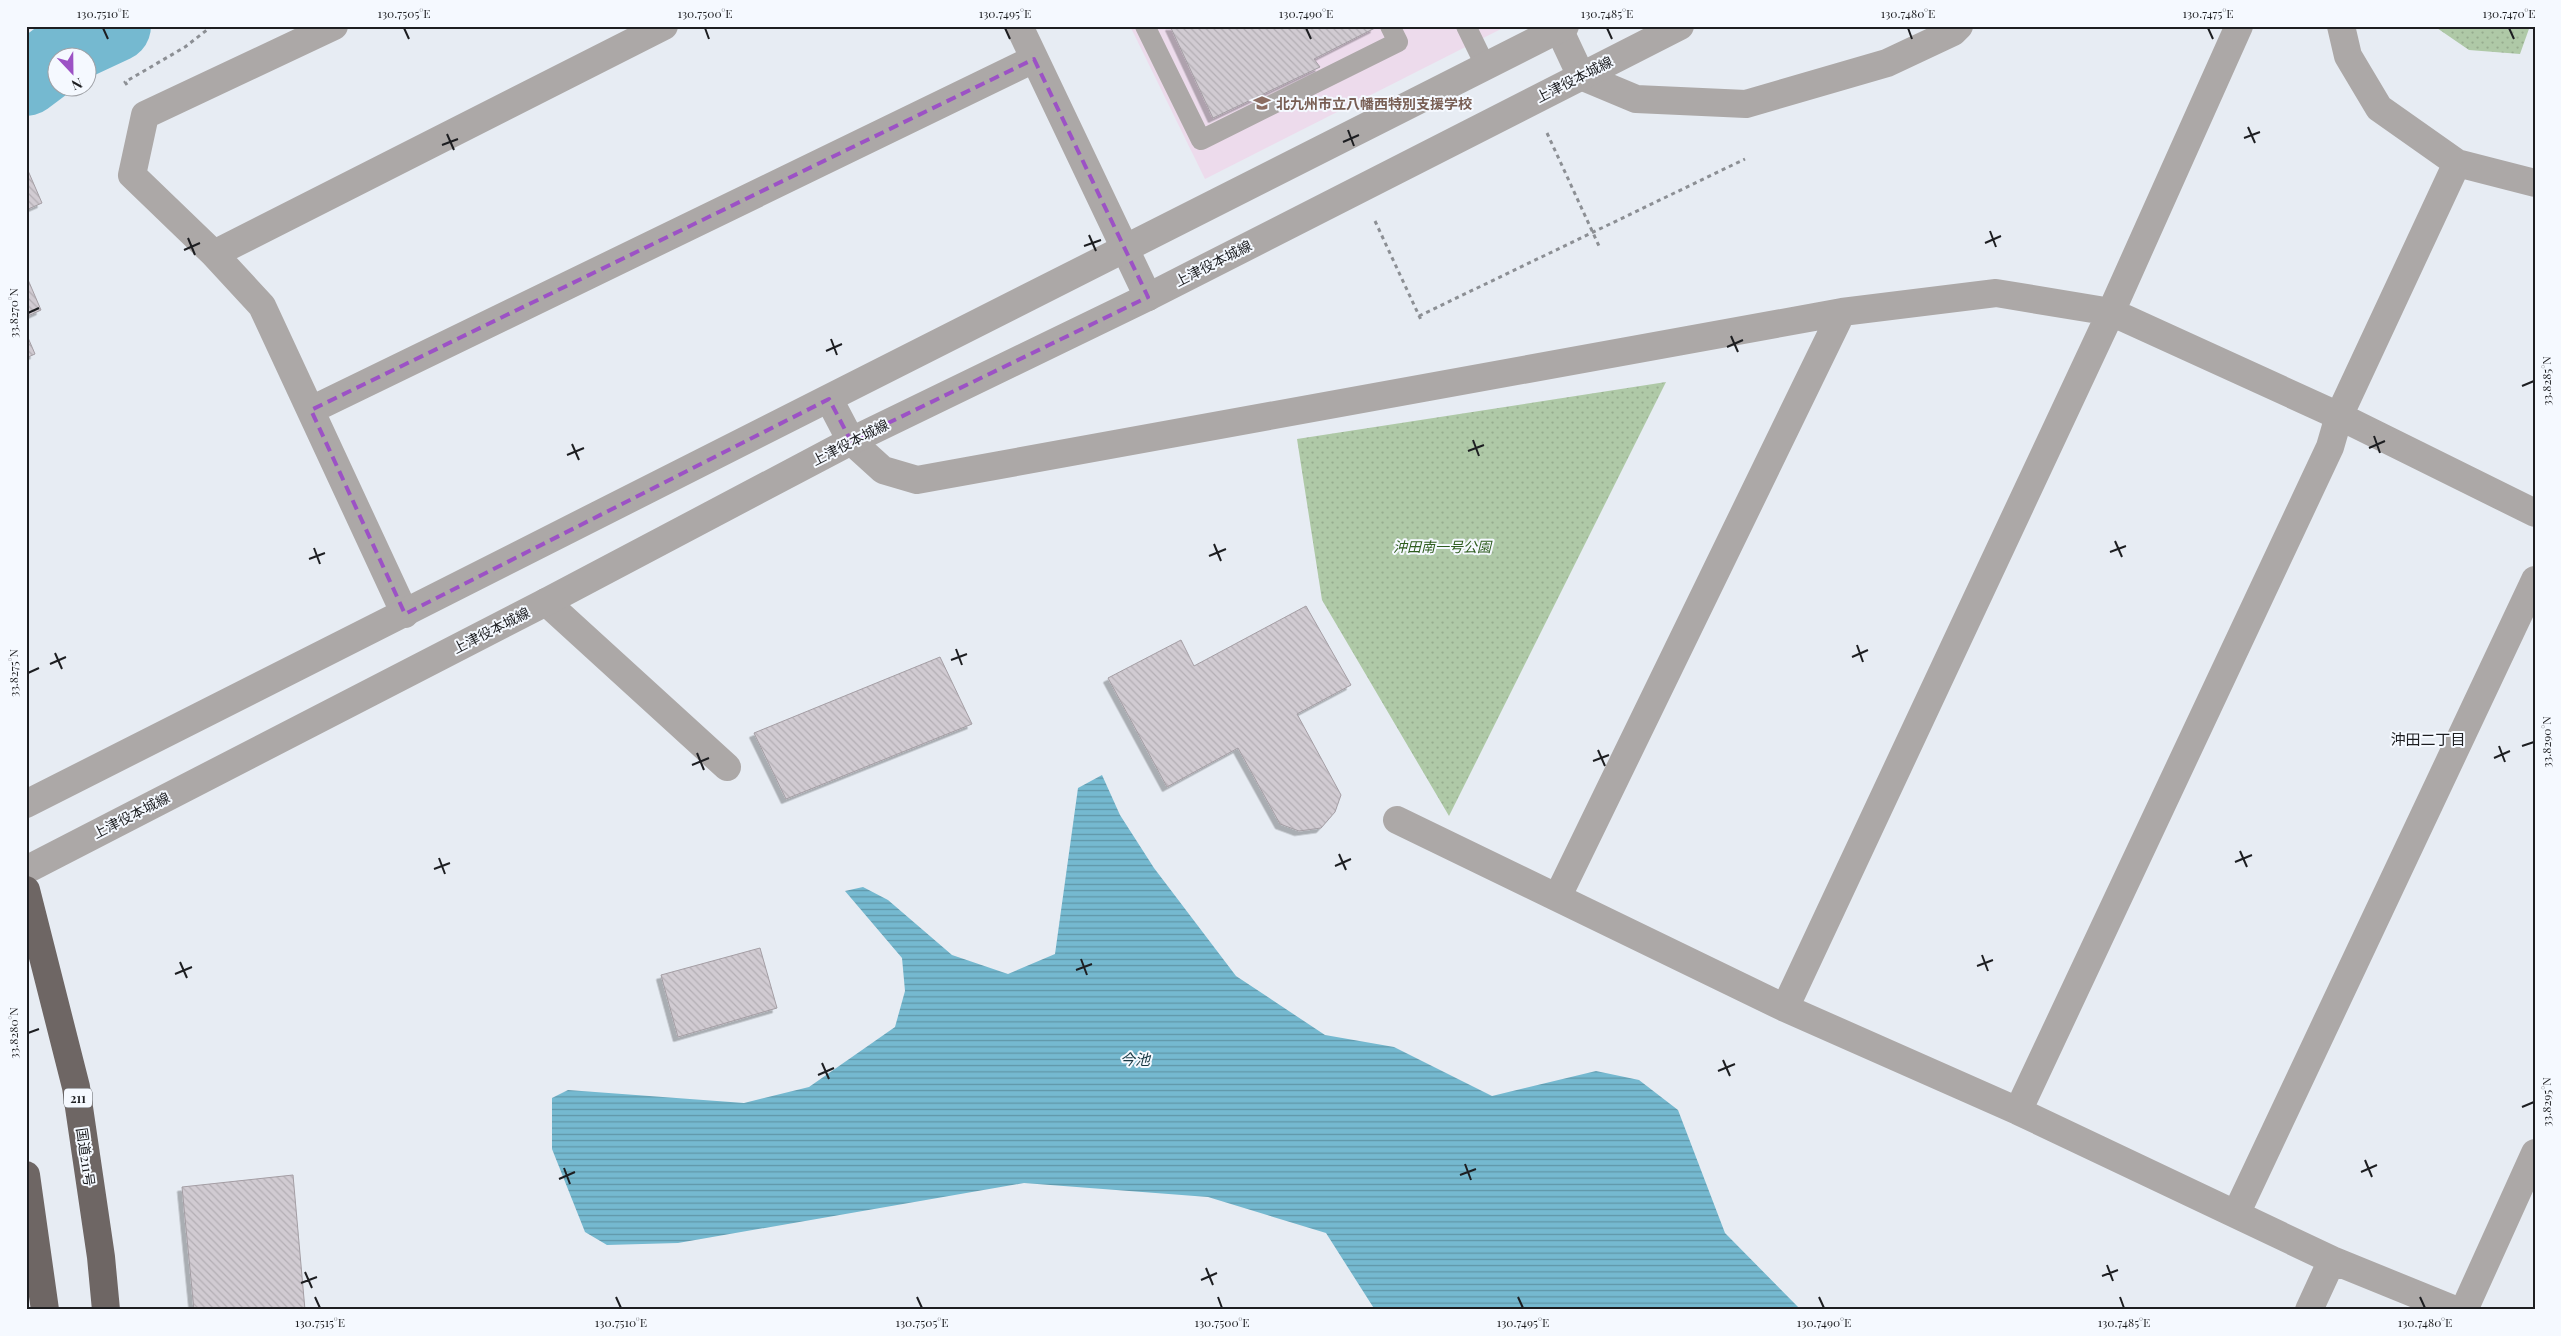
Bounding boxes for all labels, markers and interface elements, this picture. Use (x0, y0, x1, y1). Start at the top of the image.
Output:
text: 130.7510°E (77, 5, 129, 21)
text: 130.7505°E (377, 5, 431, 21)
text: 130.7500°E (677, 5, 733, 21)
text: 130.7495°E (979, 5, 1031, 21)
text: 130.7490°E (1279, 5, 1333, 21)
text: 130.7485°E (1581, 5, 1633, 21)
text: 130.7480°E (1881, 5, 1935, 21)
text: 130.7475°E (2182, 5, 2234, 21)
text: 130.7470°E (2482, 5, 2536, 21)
north arrow (48, 48, 98, 98)
street label: 上津役本城線 (1532, 51, 1616, 107)
text: N (69, 74, 85, 95)
school or university icon: 北九州市立八幡西特別支援学校 (1252, 93, 1272, 113)
place label: 北九州市立八幡西特別支援学校 (1276, 94, 1472, 113)
street label: 上津役本城線 (1171, 235, 1255, 291)
text: 33.8270°N (5, 287, 21, 338)
text: 33.8285°N (2538, 356, 2554, 406)
street label: 上津役本城線 (808, 414, 892, 470)
park label: 沖田南一号公園 (1393, 537, 1493, 556)
street label: 上津役本城線 (449, 602, 533, 658)
text: 33.8275°N (5, 648, 21, 697)
text: 33.8290°N (2538, 716, 2554, 768)
district label: 沖田二丁目 (2390, 729, 2466, 749)
street label: 上津役本城線 (89, 787, 173, 843)
text: 33.8280°N (5, 1007, 21, 1059)
water label: 今池 (1120, 1049, 1152, 1069)
text: 33.8295°N (2538, 1077, 2554, 1127)
road number: 211 (64, 1088, 92, 1108)
street label: 国道211号 (72, 1126, 100, 1188)
text: 130.7515°E (295, 1314, 345, 1330)
text: 130.7510°E (595, 1314, 647, 1330)
text: 130.7505°E (895, 1314, 949, 1330)
text: 130.7500°E (1194, 1314, 1250, 1330)
text: 130.7495°E (1497, 1314, 1549, 1330)
text: 130.7490°E (1797, 1314, 1851, 1330)
text: 130.7485°E (2098, 1314, 2150, 1330)
text: 130.7480°E (2398, 1314, 2452, 1330)

